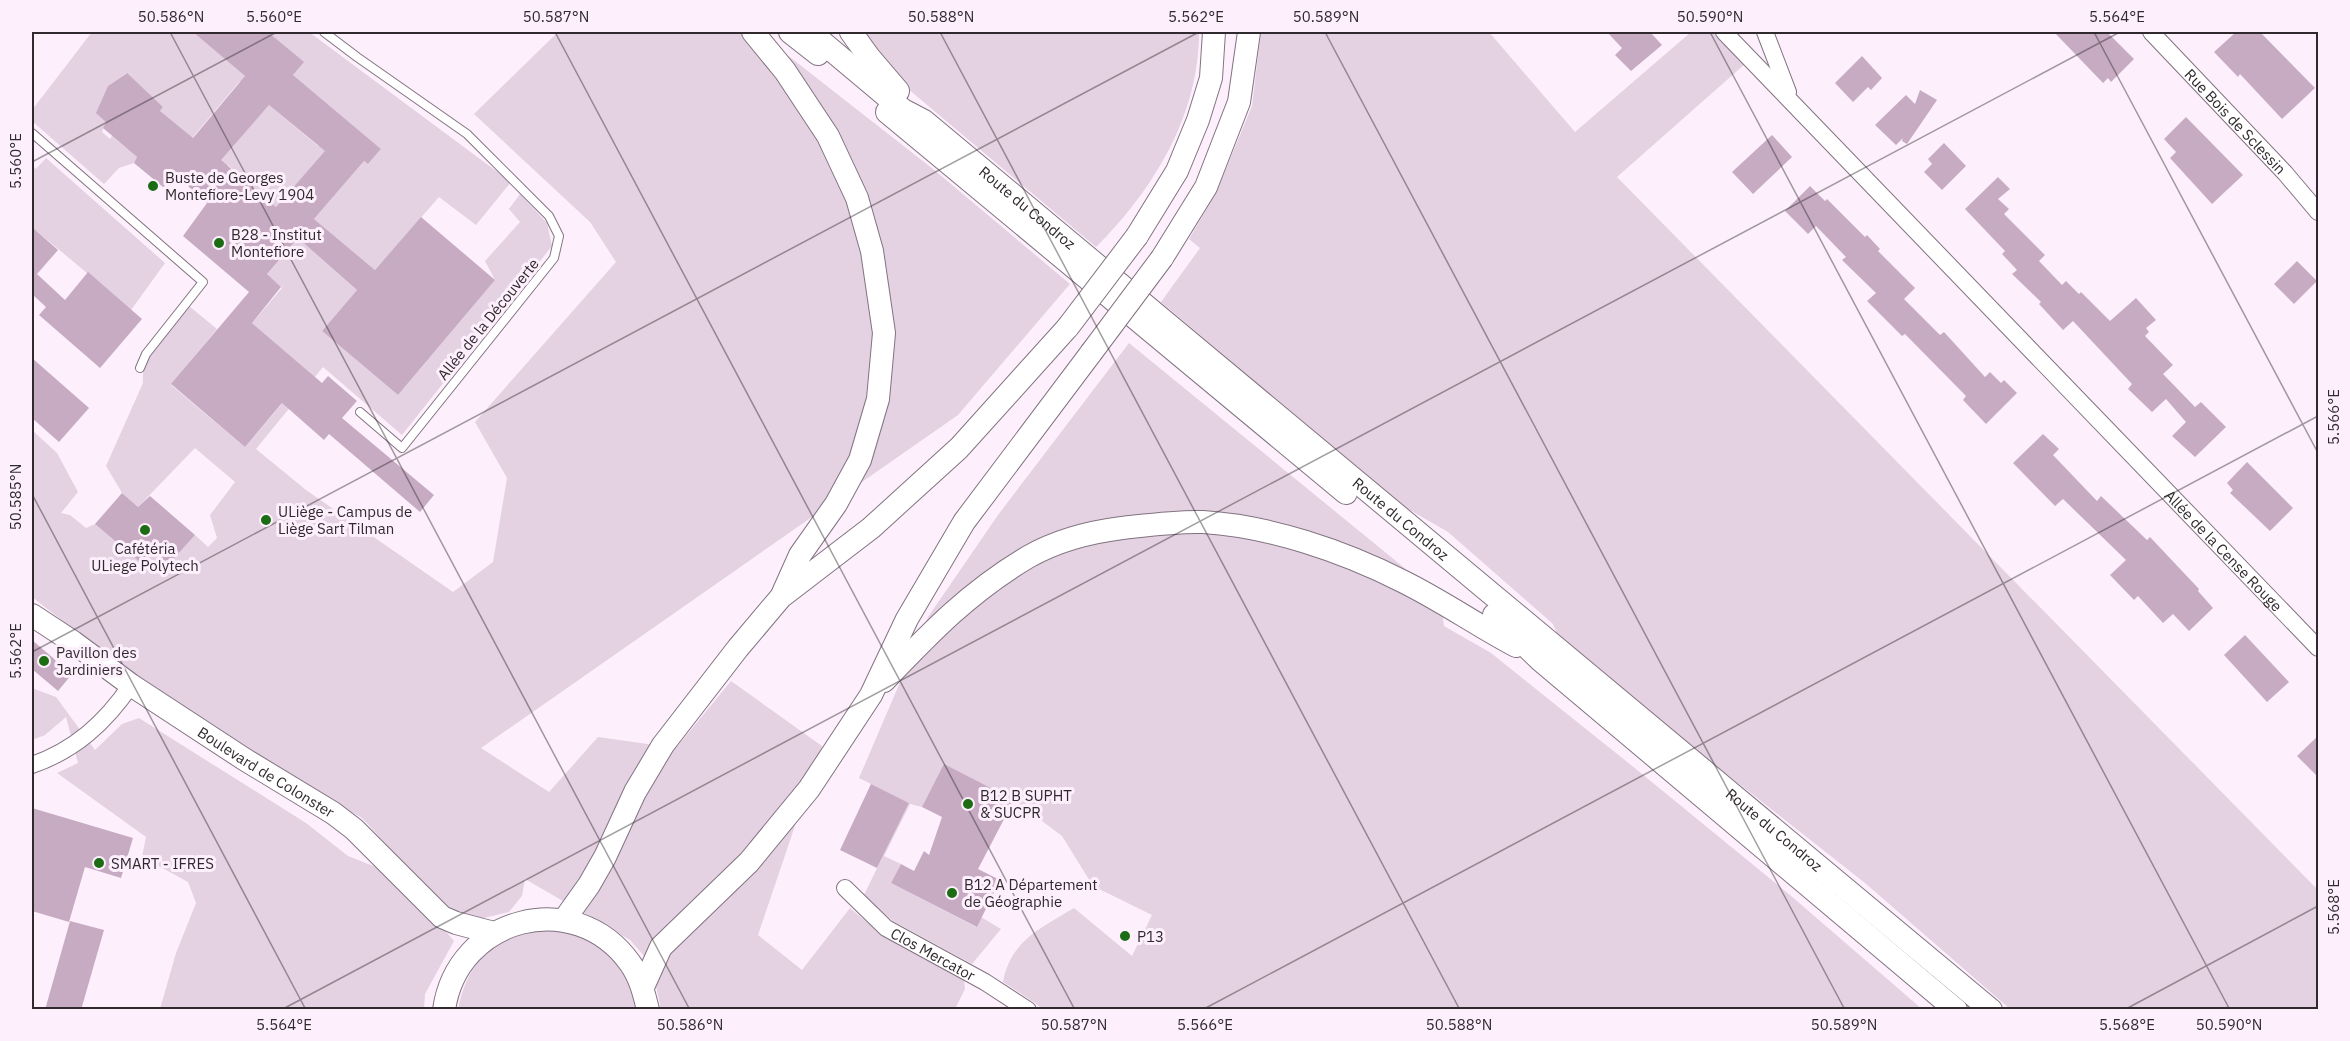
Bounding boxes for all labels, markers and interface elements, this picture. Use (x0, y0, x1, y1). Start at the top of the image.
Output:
text: 50.586°N (138, 7, 204, 26)
text: 5.560°E (246, 7, 302, 26)
text: 50.587°N (523, 7, 589, 26)
text: 50.588°N (908, 7, 974, 26)
text: 5.562°E (1168, 7, 1224, 26)
text: 50.589°N (1293, 7, 1359, 26)
text: 50.590°N (1677, 7, 1743, 26)
text: 5.564°E (2089, 7, 2145, 26)
street label: Rue Bois de Sclessin (2181, 64, 2290, 178)
text: 5.560°E (6, 133, 25, 189)
street label: Route du Condroz (976, 162, 1080, 253)
place label: Buste de Georges Montefiore-Levy 1904 (165, 168, 314, 204)
marker: Buste de Georges Montefiore-Levy 1904 (146, 179, 160, 193)
place label: B28 - Institut Montefiore (231, 225, 322, 261)
marker: B28 - Institut Montefiore (212, 236, 226, 250)
street label: Allée de la Découverte (433, 254, 543, 384)
text: 5.566°E (2324, 389, 2343, 445)
text: 50.585°N (6, 464, 25, 530)
street label: Route du Condroz (1349, 473, 1453, 564)
street label: Allée de la Cense Rouge (2161, 486, 2287, 615)
place label: ULiège - Campus de Liège Sart Tilman (278, 502, 412, 538)
marker: ULiège - Campus de Liège Sart Tilman (259, 513, 273, 527)
marker: Cafétéria ULiege Polytech (138, 523, 152, 537)
place label: Cafétéria ULiege Polytech (91, 539, 199, 575)
text: 5.562°E (6, 623, 25, 679)
place label: Pavillon des Jardiniers (56, 643, 137, 679)
marker: Pavillon des Jardiniers (37, 654, 51, 668)
street label: Boulevard de Colonster (194, 722, 339, 821)
street label: Route du Condroz (1722, 784, 1827, 875)
place label: B12 B SUPHT & SUCPR (980, 786, 1072, 822)
marker: B12 B SUPHT & SUCPR (961, 797, 975, 811)
place label: SMART - IFRES (111, 854, 214, 873)
marker: SMART - IFRES (92, 856, 106, 870)
place label: B12 A Département de Géographie (964, 875, 1098, 911)
text: 5.568°E (2324, 879, 2343, 935)
marker: B12 A Département de Géographie (945, 886, 959, 900)
street label: Clos Mercator (888, 923, 979, 985)
place label: P13 (1137, 927, 1164, 946)
marker: P13 (1118, 929, 1132, 943)
text: 5.564°E (256, 1015, 312, 1034)
text: 50.586°N (657, 1015, 723, 1034)
text: 50.587°N (1041, 1015, 1107, 1034)
text: 5.566°E (1177, 1015, 1233, 1034)
text: 50.588°N (1426, 1015, 1492, 1034)
text: 50.589°N (1811, 1015, 1877, 1034)
text: 5.568°E (2099, 1015, 2155, 1034)
text: 50.590°N (2196, 1015, 2262, 1034)

